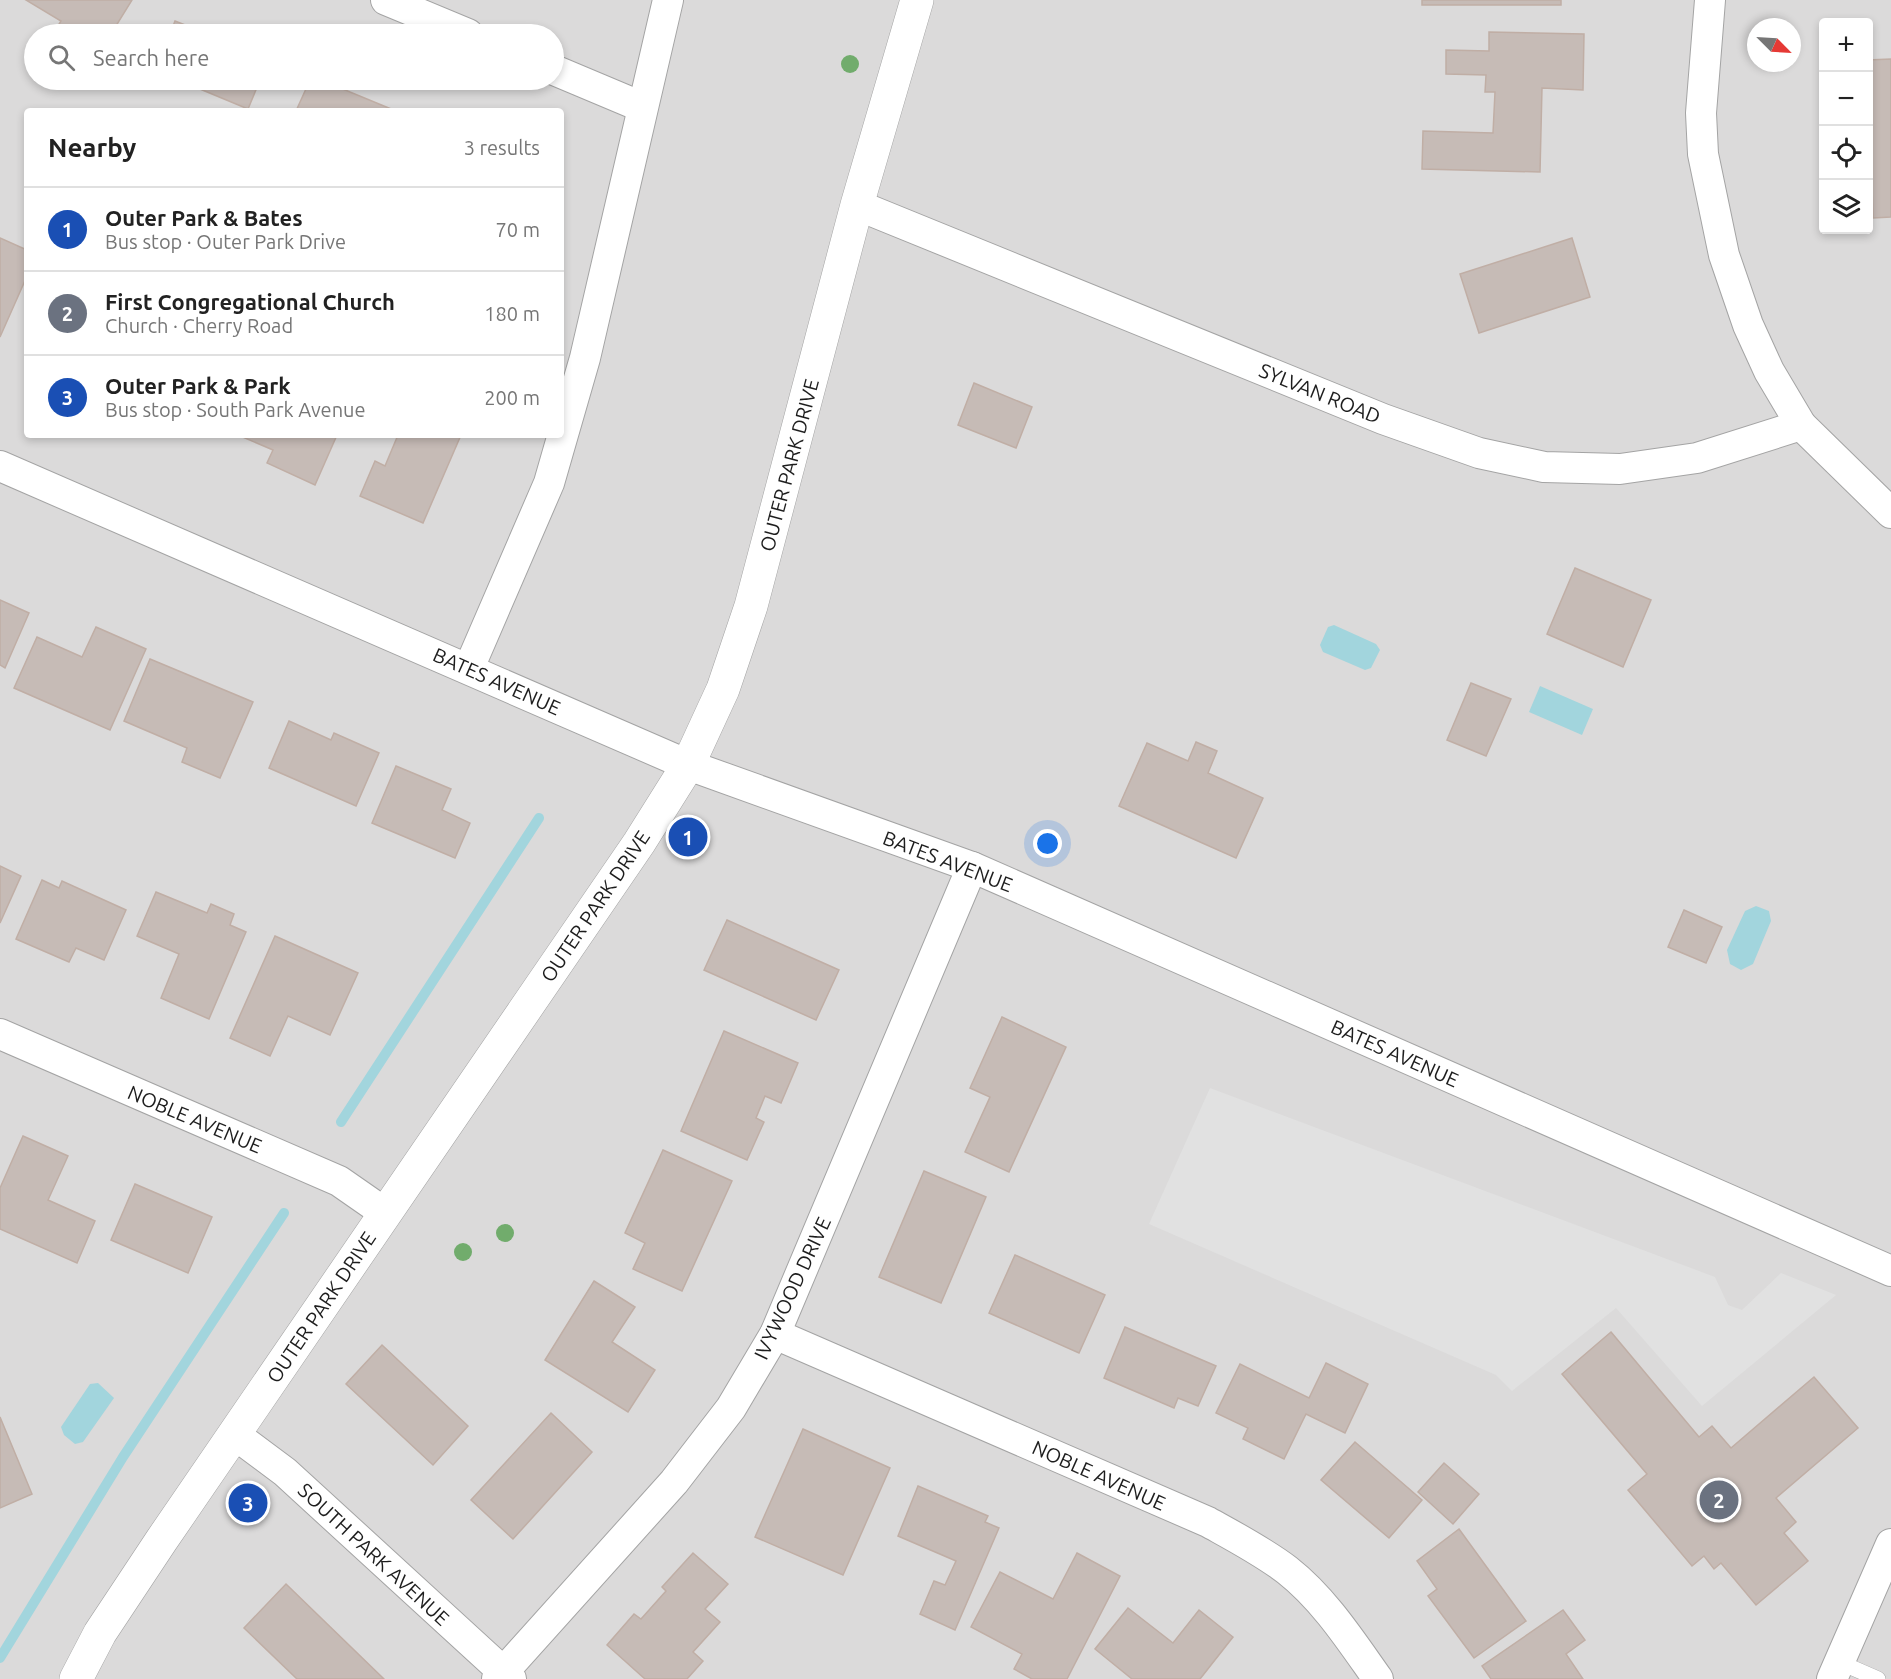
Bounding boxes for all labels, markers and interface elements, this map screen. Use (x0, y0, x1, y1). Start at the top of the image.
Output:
north arrow (1747, 18, 1801, 72)
map controls (1819, 18, 1873, 234)
button: + (1819, 18, 1873, 72)
search box (24, 24, 564, 90)
icon: search (45, 41, 78, 74)
text: Search here (93, 45, 209, 70)
button: − (1819, 72, 1873, 126)
button: locate (1819, 126, 1873, 180)
text: Nearby (48, 133, 136, 162)
text: 3 results (464, 136, 540, 159)
button: layers (1819, 180, 1873, 234)
text: Outer Park & Bates (105, 205, 303, 230)
text: 1 (62, 218, 73, 241)
text: 70 m (496, 218, 540, 241)
text: Bus stop · Outer Park Drive (105, 230, 346, 253)
text: First Congregational Church (105, 289, 395, 314)
text: 2 (62, 302, 73, 325)
text: 180 m (484, 302, 540, 325)
text: Church · Cherry Road (105, 314, 293, 337)
street label: SYLVAN ROAD (1256, 358, 1384, 428)
text: Outer Park & Park (105, 373, 291, 398)
street label: OUTER PARK DRIVE (755, 376, 823, 554)
text: 3 (62, 386, 73, 409)
text: 200 m (484, 386, 540, 409)
text: Bus stop · South Park Avenue (105, 398, 366, 421)
street label: BATES AVENUE (430, 643, 564, 719)
pin: 1 (668, 814, 708, 860)
street label: OUTER PARK DRIVE (536, 826, 654, 986)
street label: BATES AVENUE (880, 826, 1016, 896)
your location (1033, 829, 1062, 858)
street label: BATES AVENUE (1328, 1015, 1462, 1091)
street label: NOBLE AVENUE (124, 1080, 266, 1158)
street label: IVYWOOD DRIVE (749, 1213, 835, 1363)
street label: OUTER PARK DRIVE (262, 1227, 380, 1387)
street label: NOBLE AVENUE (1029, 1435, 1169, 1515)
street label: SOUTH PARK AVENUE (294, 1478, 454, 1630)
pin: 2 (1700, 1478, 1738, 1522)
pin: 3 (228, 1480, 268, 1526)

